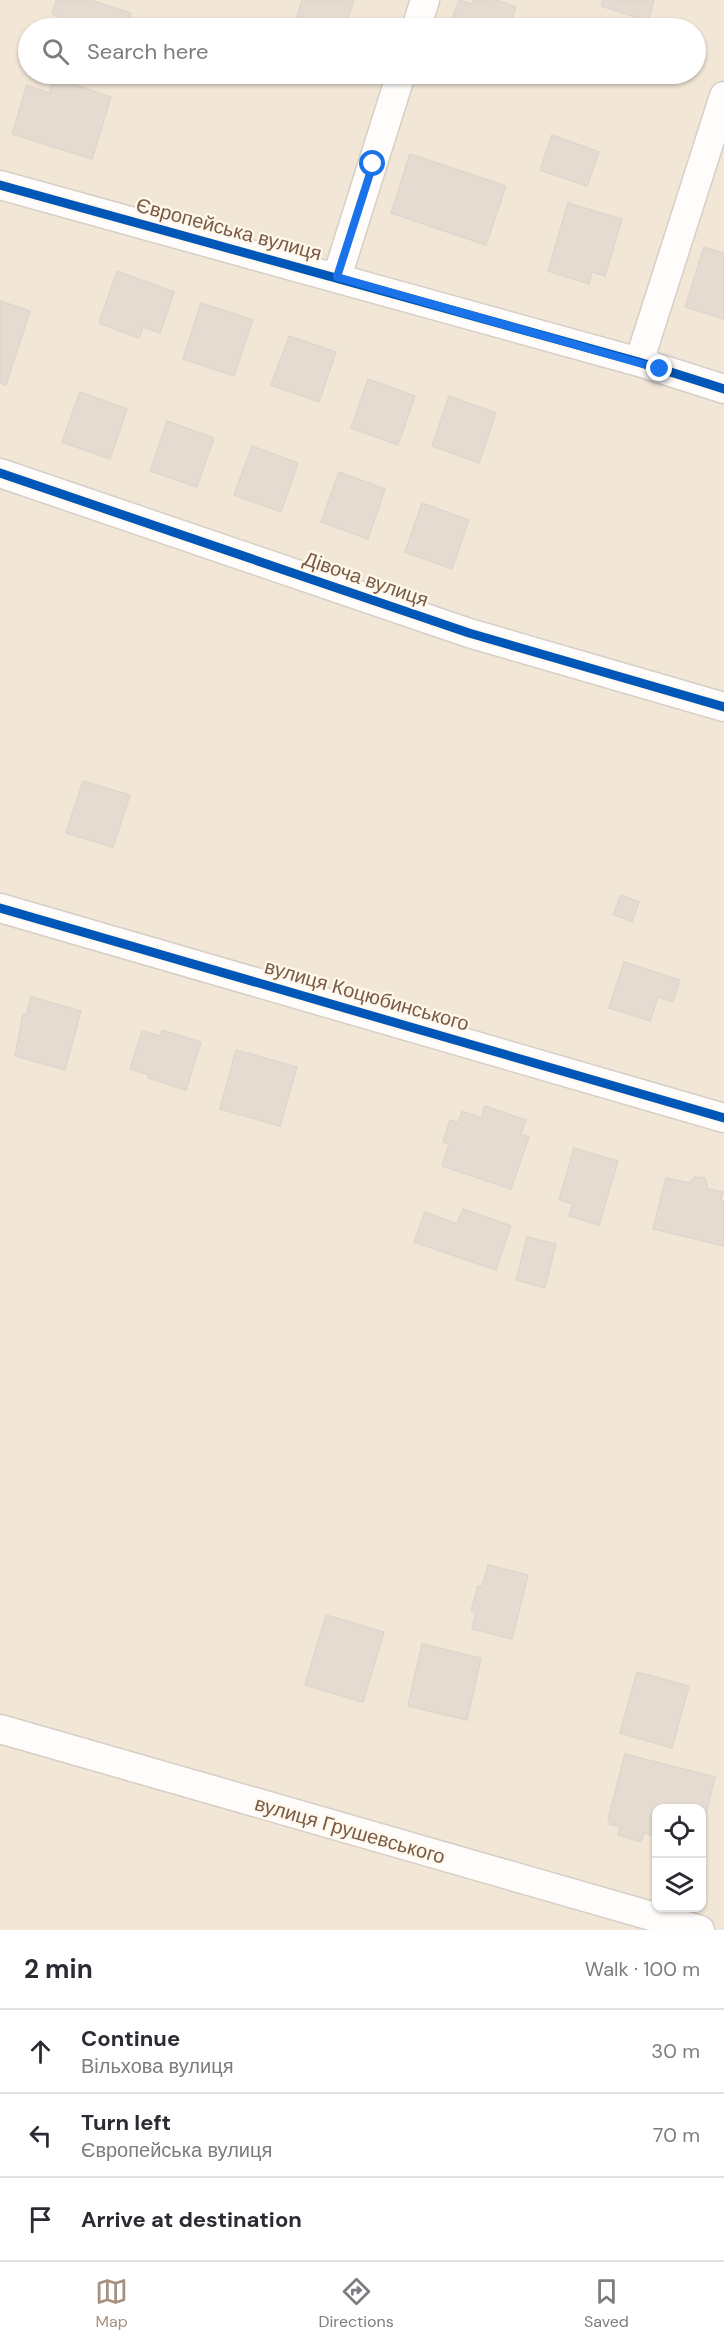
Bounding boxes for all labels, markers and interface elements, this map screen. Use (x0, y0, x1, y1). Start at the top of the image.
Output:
search box (18, 18, 706, 84)
icon: search (39, 35, 72, 68)
text: Search here (87, 37, 208, 66)
route start (359, 150, 385, 176)
street label: Європейська вулиця (133, 192, 325, 266)
route end (646, 355, 672, 381)
street label: Дівоча вулиця (300, 545, 432, 613)
street label: вулиця Коцюбинського (262, 953, 472, 1037)
street label: вулиця Грушевського (252, 1790, 448, 1870)
map controls (652, 1804, 706, 1912)
button: locate (652, 1804, 706, 1858)
button: layers (652, 1858, 706, 1912)
text: 2 min (24, 1952, 93, 1986)
text: Walk · 100 m (585, 1956, 700, 1982)
text: Continue (81, 2024, 180, 2053)
icon: ahead (24, 2035, 57, 2068)
text: 30 m (651, 2038, 700, 2064)
text: Вільхова вулиця (81, 2053, 234, 2079)
text: Turn left (81, 2108, 171, 2137)
icon: left (24, 2119, 57, 2152)
text: 70 m (653, 2122, 700, 2148)
text: Європейська вулиця (81, 2137, 272, 2163)
icon: arrive (24, 2203, 57, 2236)
text: Arrive at destination (81, 2205, 302, 2234)
tab: Map (95, 2275, 128, 2332)
tab: Directions (318, 2275, 394, 2332)
tab: Saved (584, 2275, 629, 2332)

